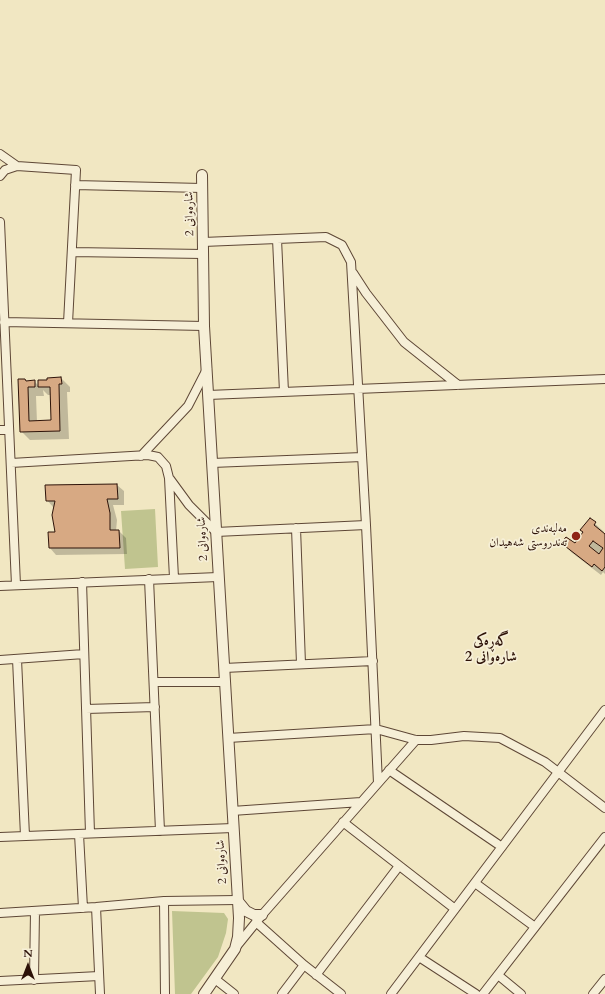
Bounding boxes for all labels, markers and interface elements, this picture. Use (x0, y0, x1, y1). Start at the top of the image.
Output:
street label: شارەوانی 2 (182, 192, 198, 236)
street label: شارەوانی 2 (195, 516, 211, 562)
place label: مەلبەندی تەندروستی شەهیدان (489, 522, 567, 550)
marker: مەلبەندی تەندروستی شەهیدان (570, 530, 582, 542)
district label: گەڕەکی شارەوانی 2 (465, 634, 517, 666)
street label: شارەوانی 2 (214, 839, 230, 885)
north arrow (8, 946, 48, 986)
text: N (23, 946, 33, 961)

